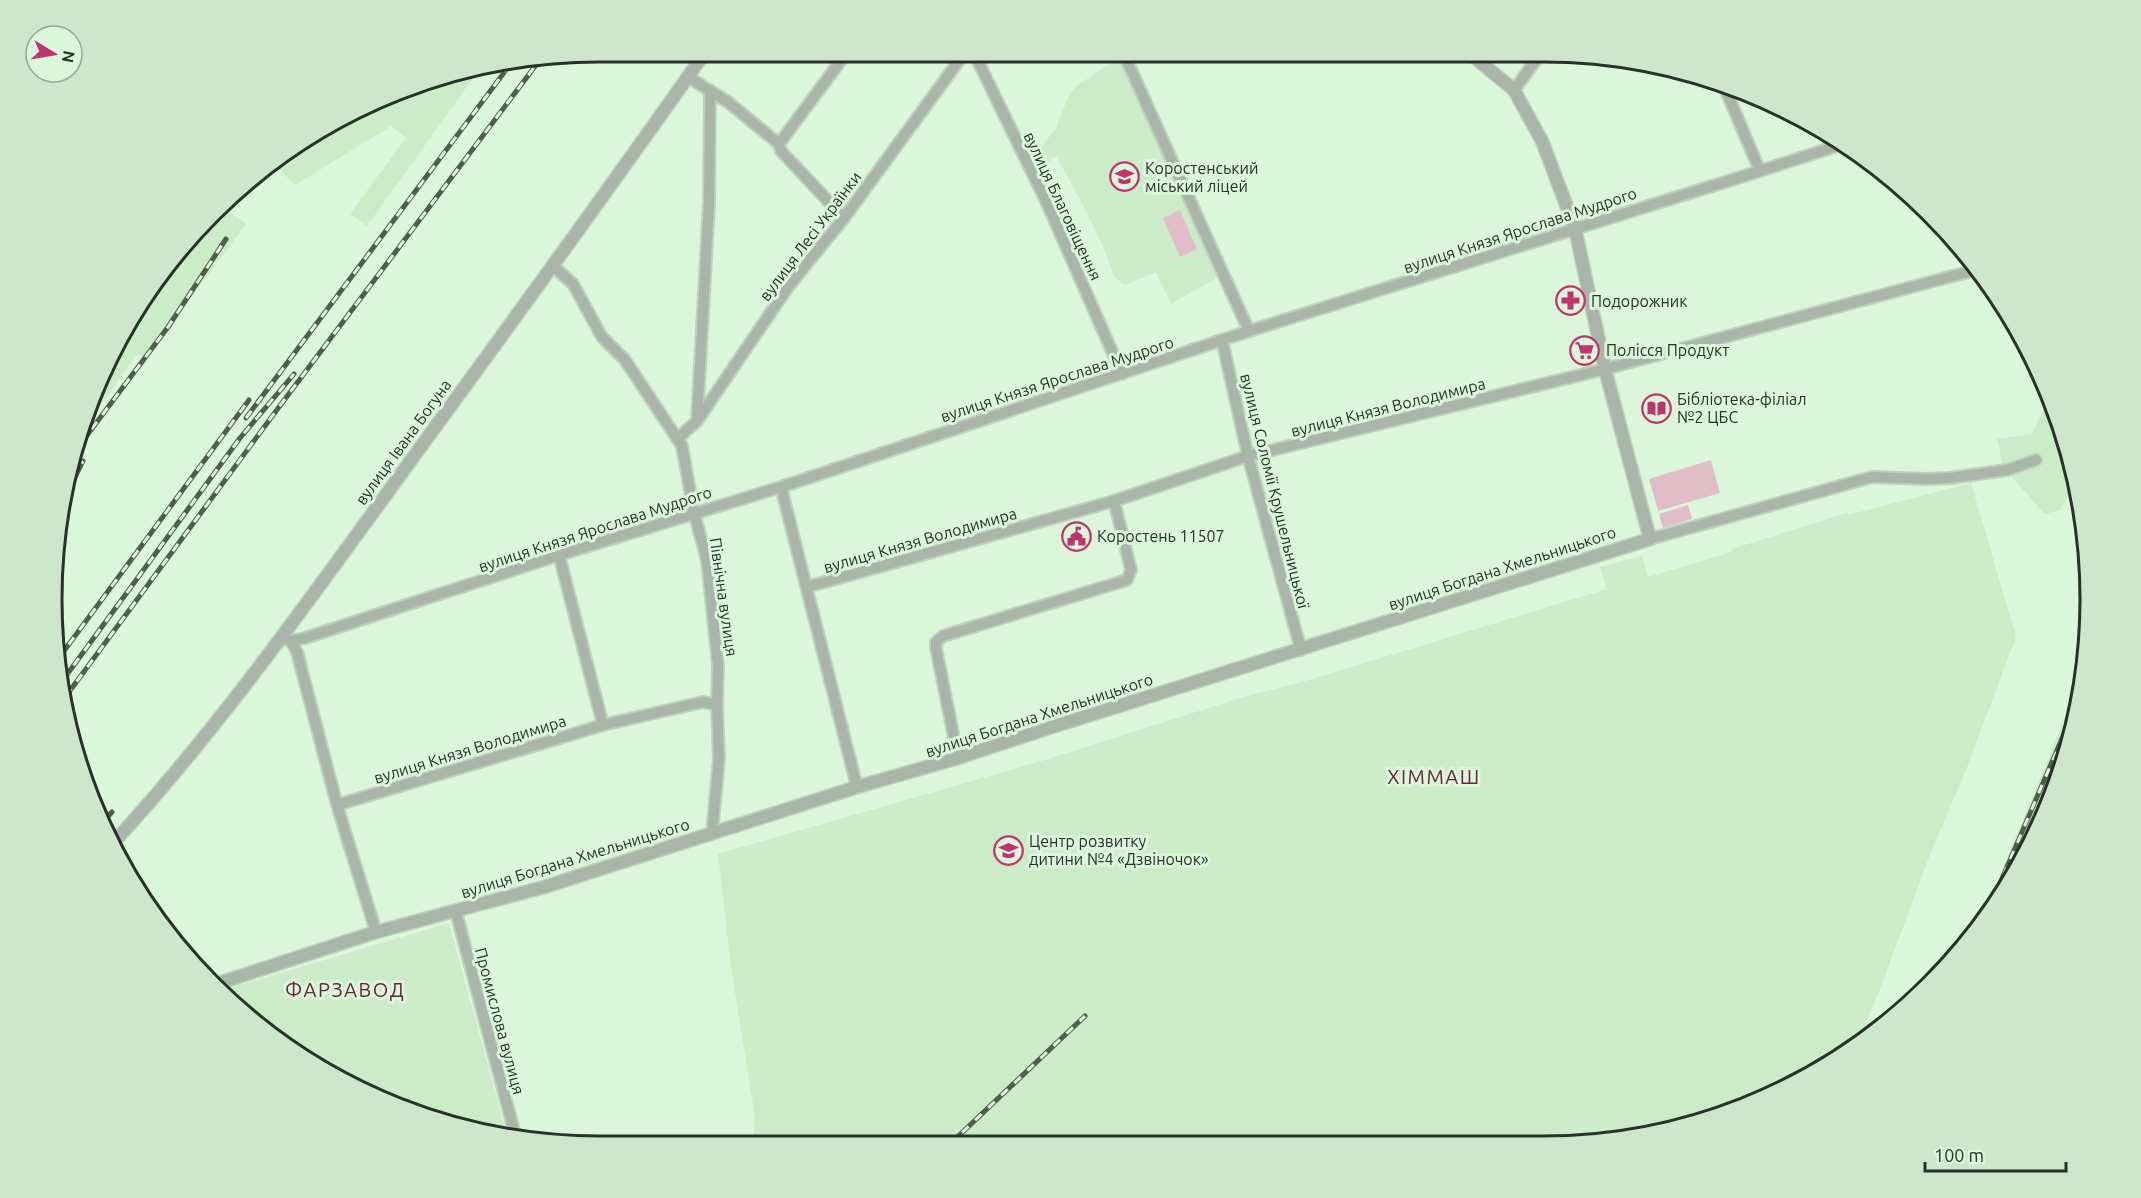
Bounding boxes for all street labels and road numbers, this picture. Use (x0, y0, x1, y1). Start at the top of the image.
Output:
street label: вулиця Благовіщення (1021, 129, 1105, 283)
street label: вулиця Лесі Українки (756, 168, 864, 304)
street label: вулиця Князя Ярослава Мудрого (1401, 184, 1639, 276)
street label: вулиця Князя Ярослава Мудрого (938, 333, 1176, 425)
street label: вулиця Соломії Крушельницької (1237, 372, 1313, 611)
street label: вулиця Князя Володимира (1289, 374, 1487, 440)
street label: вулиця Івана Богуна (352, 376, 454, 508)
street label: вулиця Князя Ярослава Мудрого (476, 483, 714, 575)
street label: вулиця Князя Володимира (821, 504, 1019, 576)
street label: вулиця Богдана Хмельницького (1386, 523, 1618, 613)
street label: Північна вулиця (707, 537, 741, 657)
street label: вулиця Богдана Хмельницького (923, 670, 1155, 760)
street label: вулиця Князя Володимира (372, 711, 568, 787)
street label: вулиця Богдана Хмельницького (459, 815, 691, 901)
street label: Промислова вулиця (472, 946, 528, 1096)

